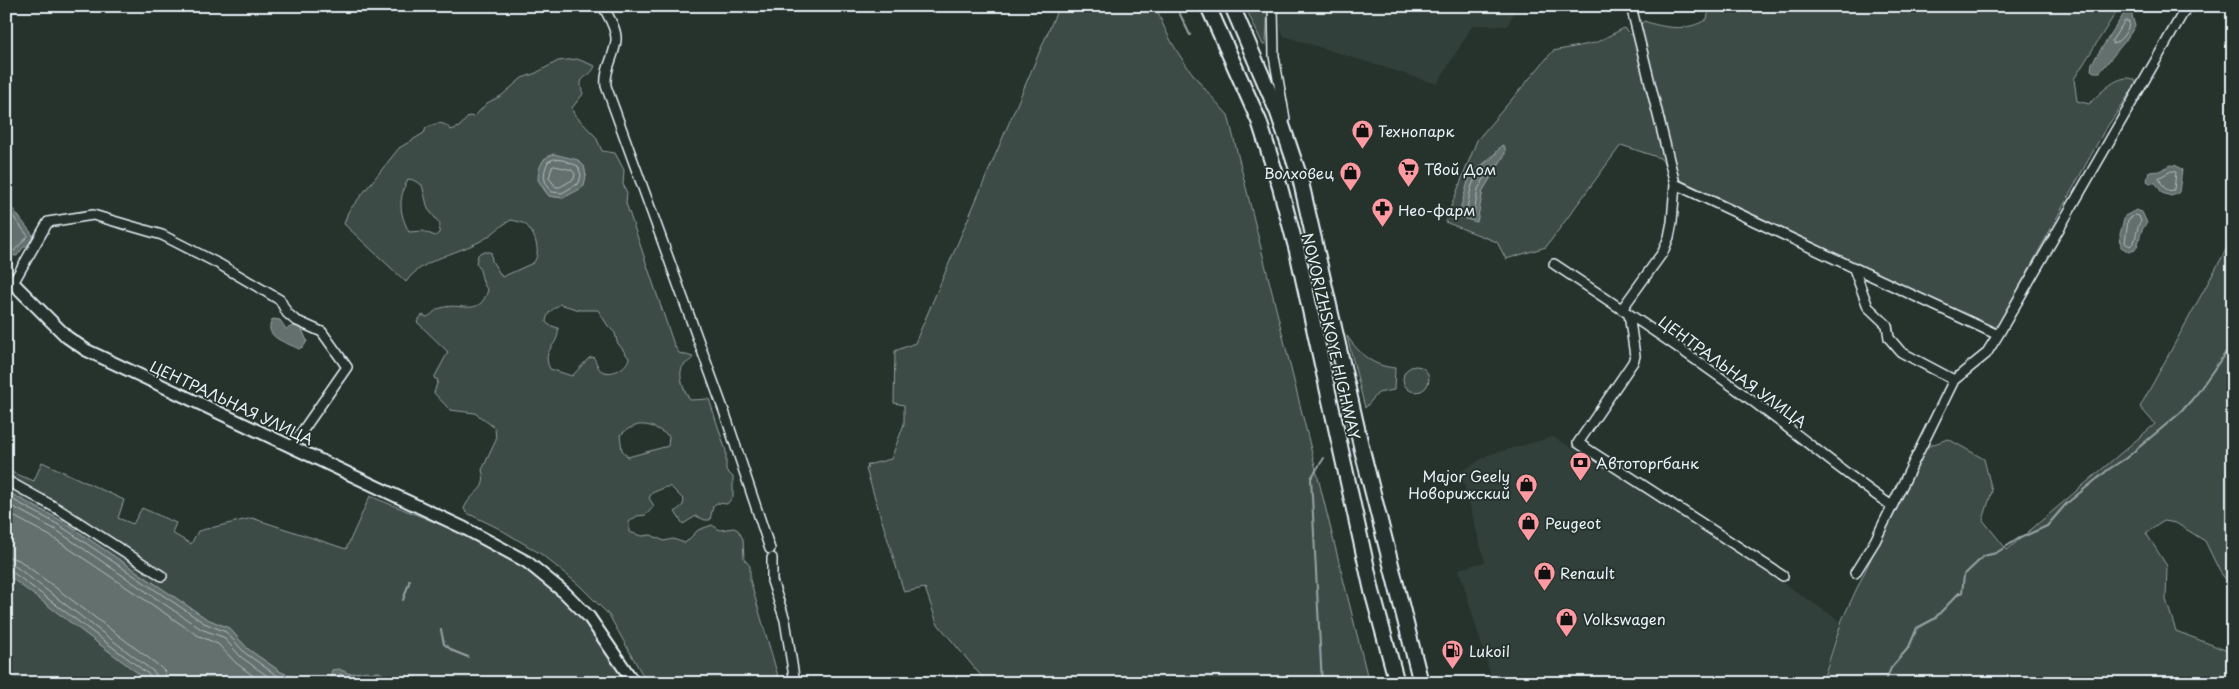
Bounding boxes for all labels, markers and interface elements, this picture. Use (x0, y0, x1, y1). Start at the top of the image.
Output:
shop icon: Технопарк (1350, 118, 1374, 149)
place label: Технопарк (1378, 119, 1454, 142)
supermarket icon: Твой Дом (1396, 156, 1420, 187)
place label: Твой Дом (1424, 157, 1496, 180)
shop icon: Волховец (1338, 160, 1362, 191)
place label: Волховец (1264, 161, 1334, 184)
pharmacy icon: Нео-фарм (1370, 197, 1394, 228)
place label: Нео-фарм (1398, 198, 1475, 221)
street label: NOVORIZHSKOYE HIGHWAY (1297, 230, 1367, 442)
street label: ЦЕНТРАЛЬНАЯ УЛИЦА (1654, 309, 1812, 433)
street label: ЦЕНТРАЛЬНАЯ УЛИЦА (146, 354, 318, 450)
bank icon: Автоторгбанк (1568, 450, 1592, 481)
place label: Автоторгбанк (1596, 451, 1699, 474)
place label: Major Geely Новорижский (1408, 464, 1510, 504)
shop icon: Major Geely Новорижский (1514, 472, 1538, 503)
shop icon: Peugeot (1517, 510, 1541, 541)
place label: Peugeot (1545, 511, 1601, 534)
shop icon: Renault (1532, 560, 1556, 591)
place label: Renault (1560, 561, 1615, 584)
shop icon: Volkswagen (1555, 606, 1579, 637)
place label: Volkswagen (1583, 607, 1666, 630)
fuel station icon: Lukoil (1441, 638, 1465, 669)
place label: Lukoil (1469, 639, 1510, 662)

